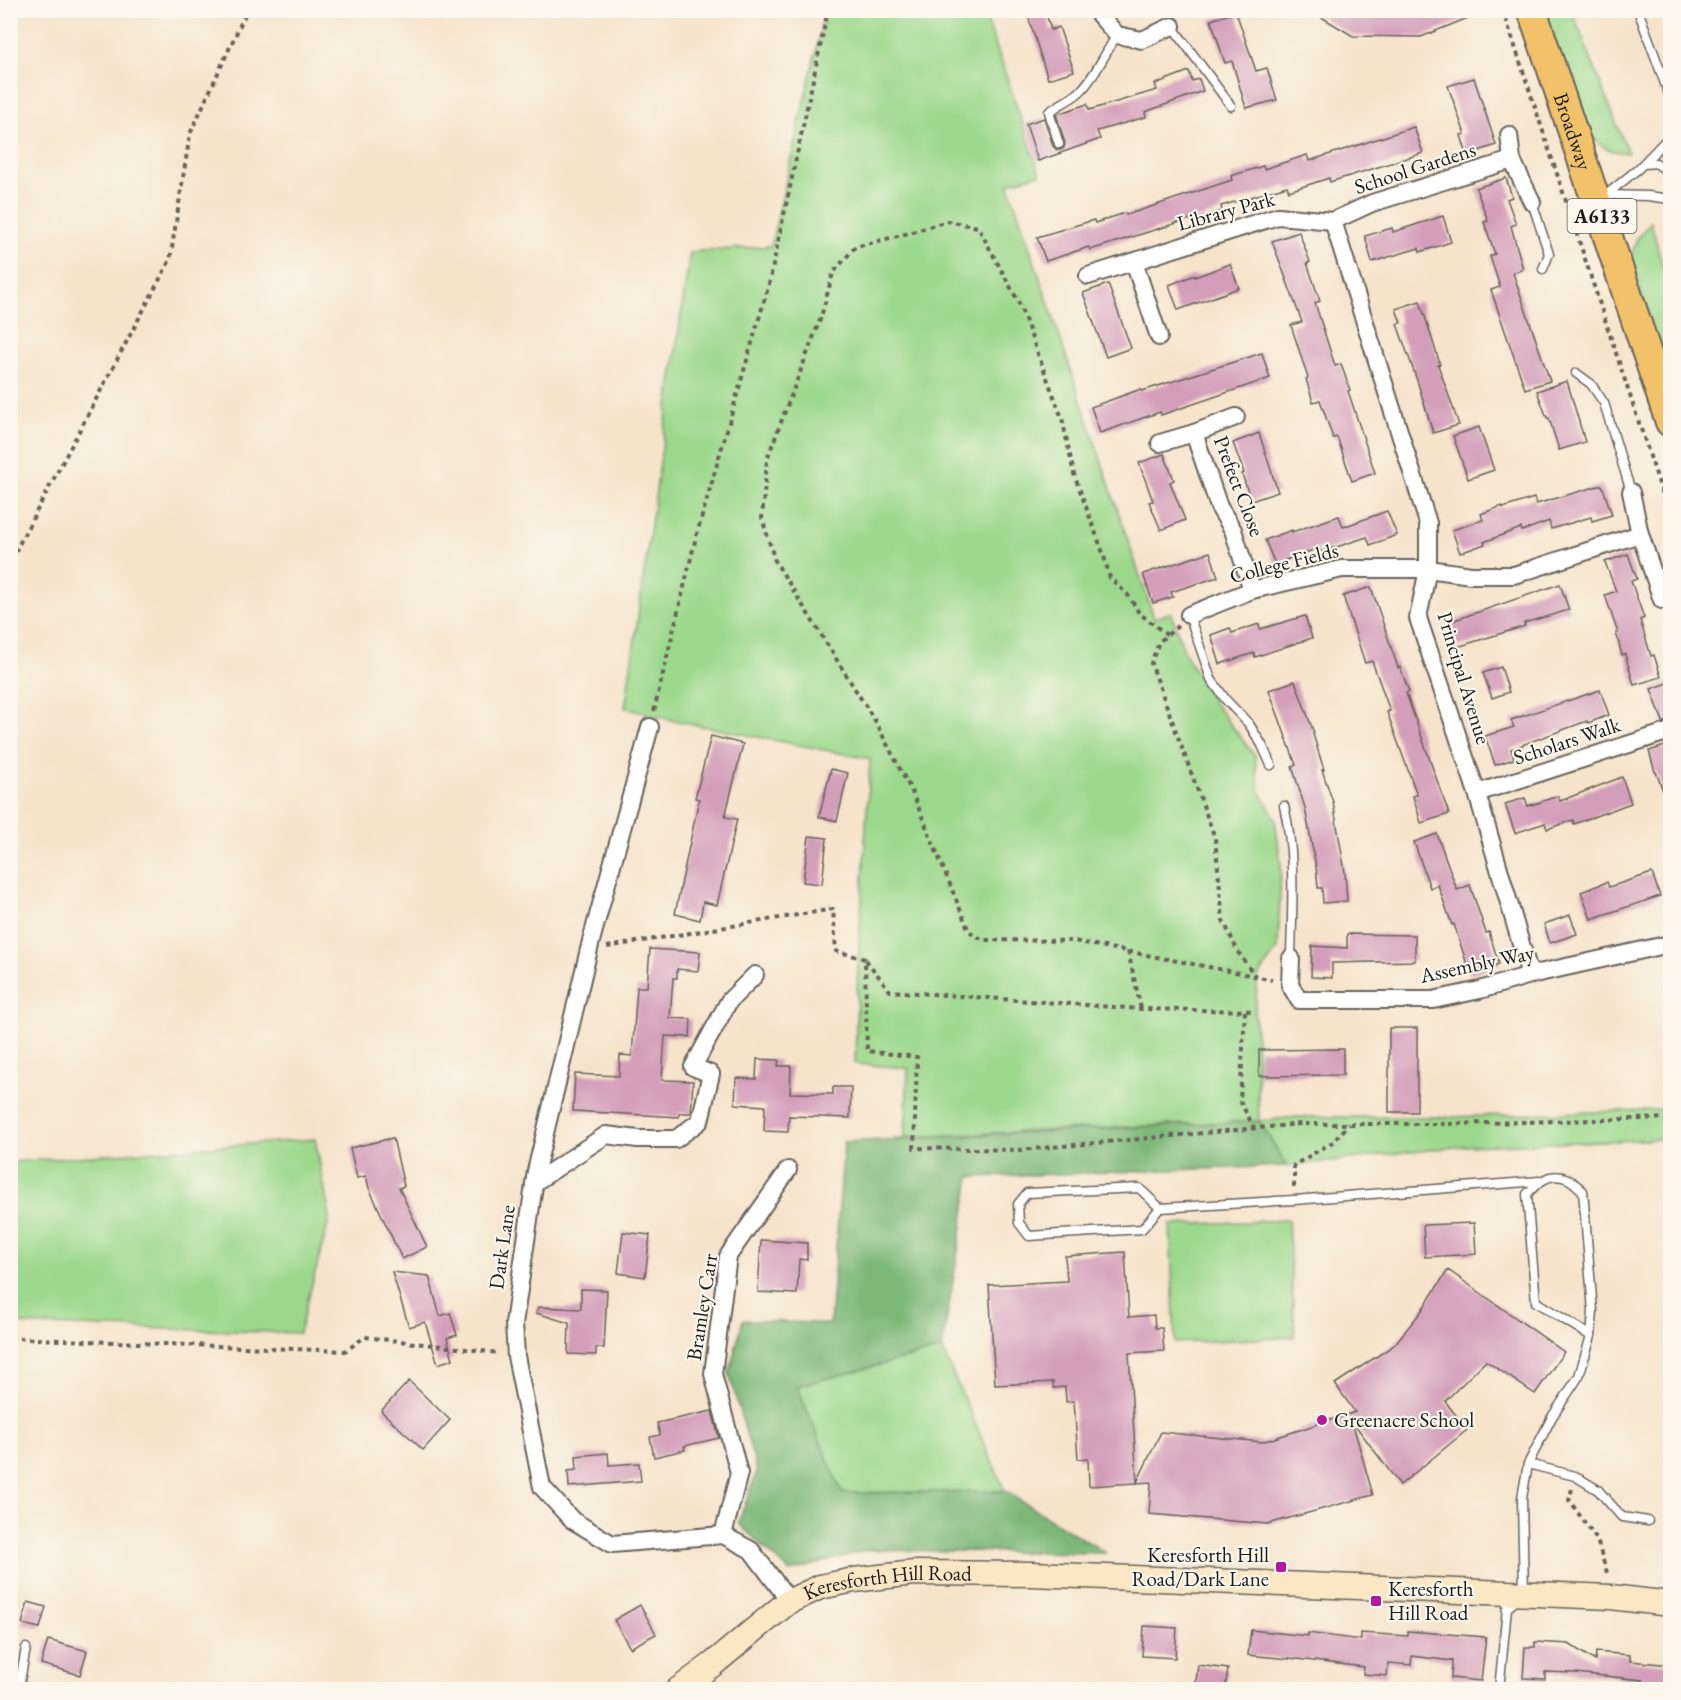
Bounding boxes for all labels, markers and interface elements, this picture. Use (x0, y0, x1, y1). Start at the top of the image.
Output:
street label: Broadway (1548, 89, 1599, 174)
street label: School Gardens (1351, 135, 1479, 200)
street label: Library Park (1174, 184, 1279, 236)
road number: A6133 (1568, 199, 1636, 233)
street label: Prefect Close (1208, 432, 1271, 540)
street label: College Fields (1227, 536, 1341, 589)
street label: Principal Avenue (1432, 608, 1497, 747)
street label: Scholars Walk (1510, 710, 1625, 771)
street label: Assembly Way (1416, 938, 1537, 989)
street label: Dark Lane (482, 1203, 521, 1291)
street label: Bramley Carr (680, 1251, 723, 1362)
place label: Greenacre School (1334, 1406, 1474, 1433)
marker: Greenacre School (1315, 1413, 1329, 1427)
place label: Keresforth Hill Road/Dark Lane (1131, 1541, 1269, 1592)
street label: Keresforth Hill Road (798, 1559, 972, 1606)
marker: Keresforth Hill Road/Dark Lane (1274, 1560, 1288, 1574)
place label: Keresforth Hill Road (1388, 1575, 1474, 1626)
marker: Keresforth Hill Road (1369, 1594, 1383, 1608)

